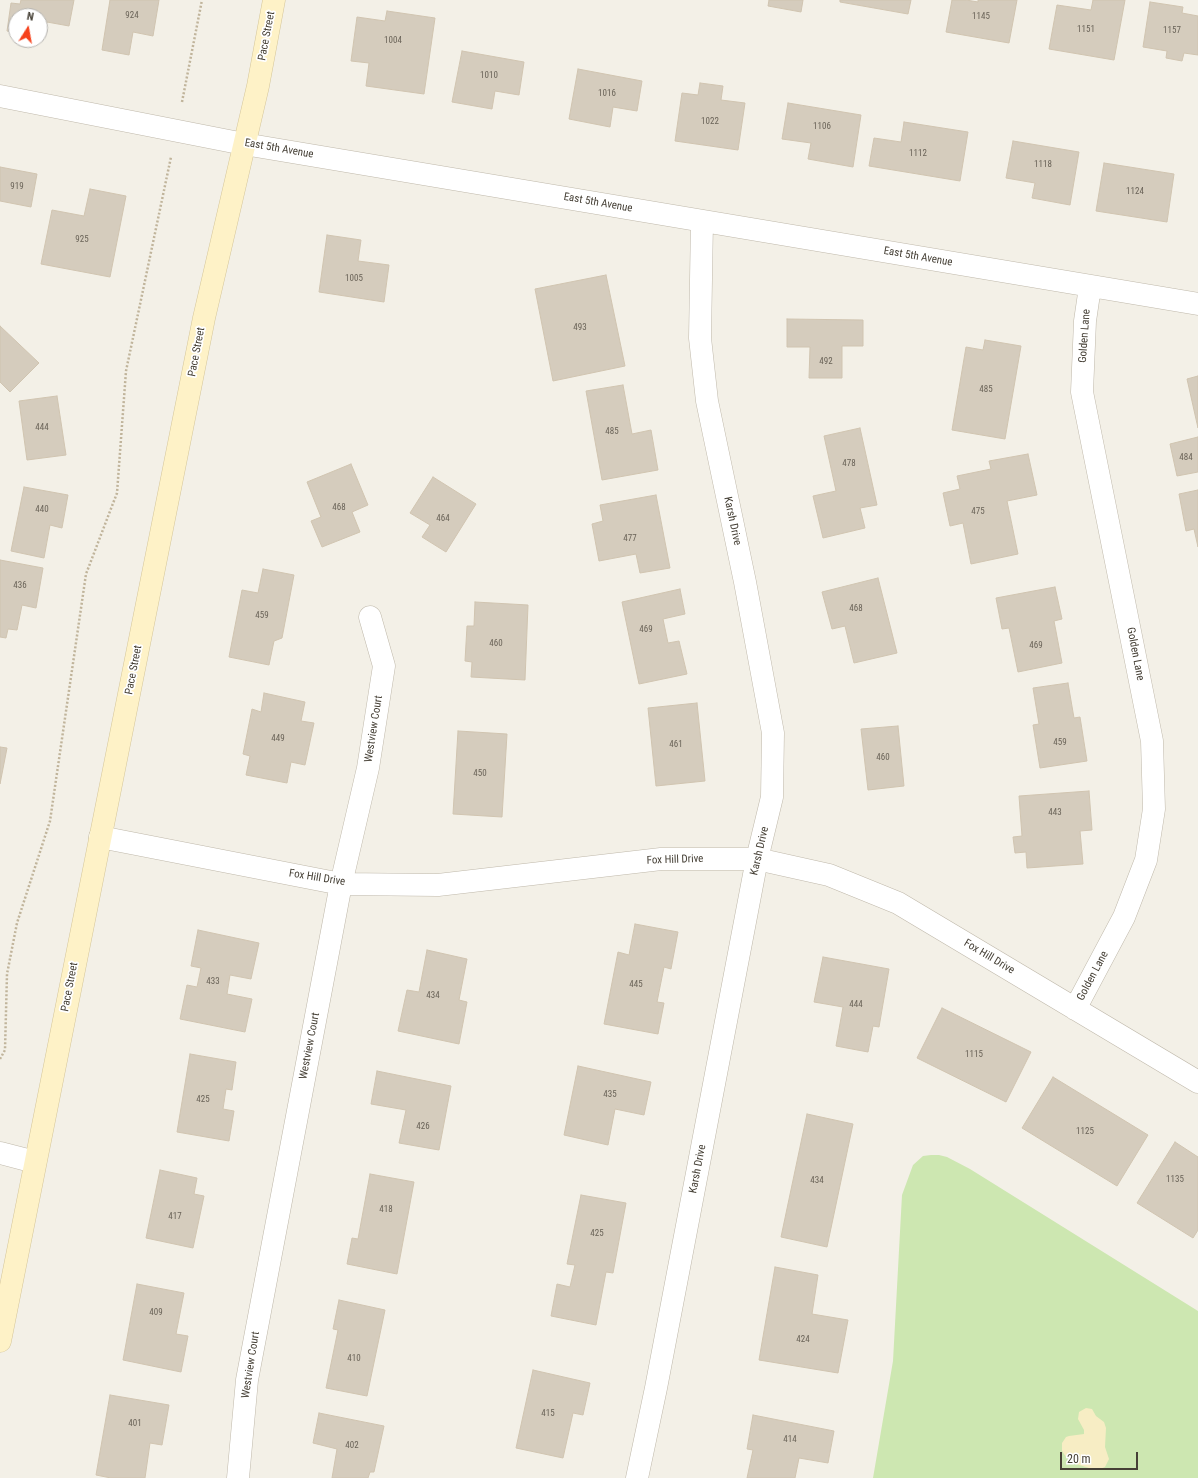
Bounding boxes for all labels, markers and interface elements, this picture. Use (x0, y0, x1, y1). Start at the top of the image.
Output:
north arrow (8, 8, 48, 48)
text: N (26, 10, 35, 24)
street label: Pace Street (256, 10, 278, 62)
house number: 924 (125, 11, 139, 21)
house number: 1145 (972, 12, 990, 22)
house number: 1151 (1077, 25, 1095, 35)
house number: 1157 (1163, 26, 1181, 36)
house number: 1004 (384, 36, 402, 46)
house number: 1010 (480, 71, 498, 81)
house number: 1016 (598, 89, 616, 99)
house number: 1022 (701, 117, 719, 127)
house number: 1106 (813, 122, 831, 132)
street label: East 5th Avenue (244, 136, 314, 162)
house number: 1112 (909, 149, 927, 159)
house number: 1118 (1034, 160, 1052, 170)
house number: 919 (10, 182, 24, 192)
house number: 1124 (1126, 187, 1144, 197)
street label: East 5th Avenue (563, 190, 633, 216)
house number: 925 (75, 235, 89, 245)
street label: East 5th Avenue (883, 244, 953, 270)
house number: 1005 (345, 274, 363, 284)
street label: Golden Lane (1077, 309, 1093, 363)
house number: 493 (573, 323, 587, 333)
street label: Pace Street (186, 326, 208, 378)
house number: 492 (819, 357, 833, 367)
house number: 485 (979, 385, 993, 395)
house number: 444 (35, 423, 49, 433)
house number: 485 (605, 427, 619, 437)
house number: 484 (1179, 453, 1193, 463)
house number: 478 (842, 459, 856, 469)
street label: Karsh Drive (720, 495, 744, 547)
house number: 468 (332, 503, 346, 513)
house number: 440 (35, 505, 49, 515)
house number: 475 (971, 507, 985, 517)
house number: 464 (436, 514, 450, 524)
house number: 477 (623, 534, 637, 544)
house number: 436 (13, 581, 27, 591)
house number: 468 (849, 604, 863, 614)
house number: 459 (255, 611, 269, 621)
house number: 469 (639, 625, 653, 635)
street label: Golden Lane (1123, 626, 1147, 682)
house number: 460 (489, 639, 503, 649)
house number: 469 (1029, 641, 1043, 651)
street label: Pace Street (123, 644, 145, 696)
street label: Westview Court (362, 695, 386, 763)
house number: 449 (271, 734, 285, 744)
house number: 459 (1053, 738, 1067, 748)
house number: 461 (669, 740, 683, 750)
house number: 460 (876, 753, 890, 763)
house number: 450 (473, 769, 487, 779)
house number: 443 (1048, 808, 1062, 818)
street label: Karsh Drive (748, 825, 772, 877)
street label: Fox Hill Drive (646, 852, 704, 868)
street label: Fox Hill Drive (288, 867, 346, 889)
street label: Fox Hill Drive (961, 937, 1017, 977)
street label: Golden Lane (1074, 949, 1112, 1003)
street label: Pace Street (59, 961, 81, 1013)
house number: 433 (206, 977, 220, 987)
house number: 445 (629, 980, 643, 990)
house number: 434 (426, 991, 440, 1001)
house number: 444 (849, 1000, 863, 1010)
street label: Westview Court (297, 1012, 323, 1080)
house number: 1115 (965, 1050, 983, 1060)
house number: 435 (603, 1090, 617, 1100)
house number: 425 (196, 1095, 210, 1105)
house number: 426 (416, 1122, 430, 1132)
house number: 1125 (1076, 1127, 1094, 1137)
street label: Karsh Drive (687, 1143, 709, 1195)
house number: 1135 (1166, 1175, 1184, 1185)
house number: 434 (810, 1176, 824, 1186)
house number: 418 (379, 1205, 393, 1215)
house number: 417 (168, 1212, 182, 1222)
house number: 425 (590, 1229, 604, 1239)
house number: 409 (149, 1308, 163, 1318)
street label: Westview Court (239, 1331, 263, 1399)
house number: 424 (796, 1335, 810, 1345)
house number: 410 (347, 1354, 361, 1364)
house number: 415 (541, 1409, 555, 1419)
house number: 401 (128, 1419, 142, 1429)
house number: 414 (783, 1435, 797, 1445)
house number: 402 (345, 1441, 359, 1451)
scale bar (1062, 1444, 1140, 1470)
text: 20 m (1067, 1452, 1091, 1466)

